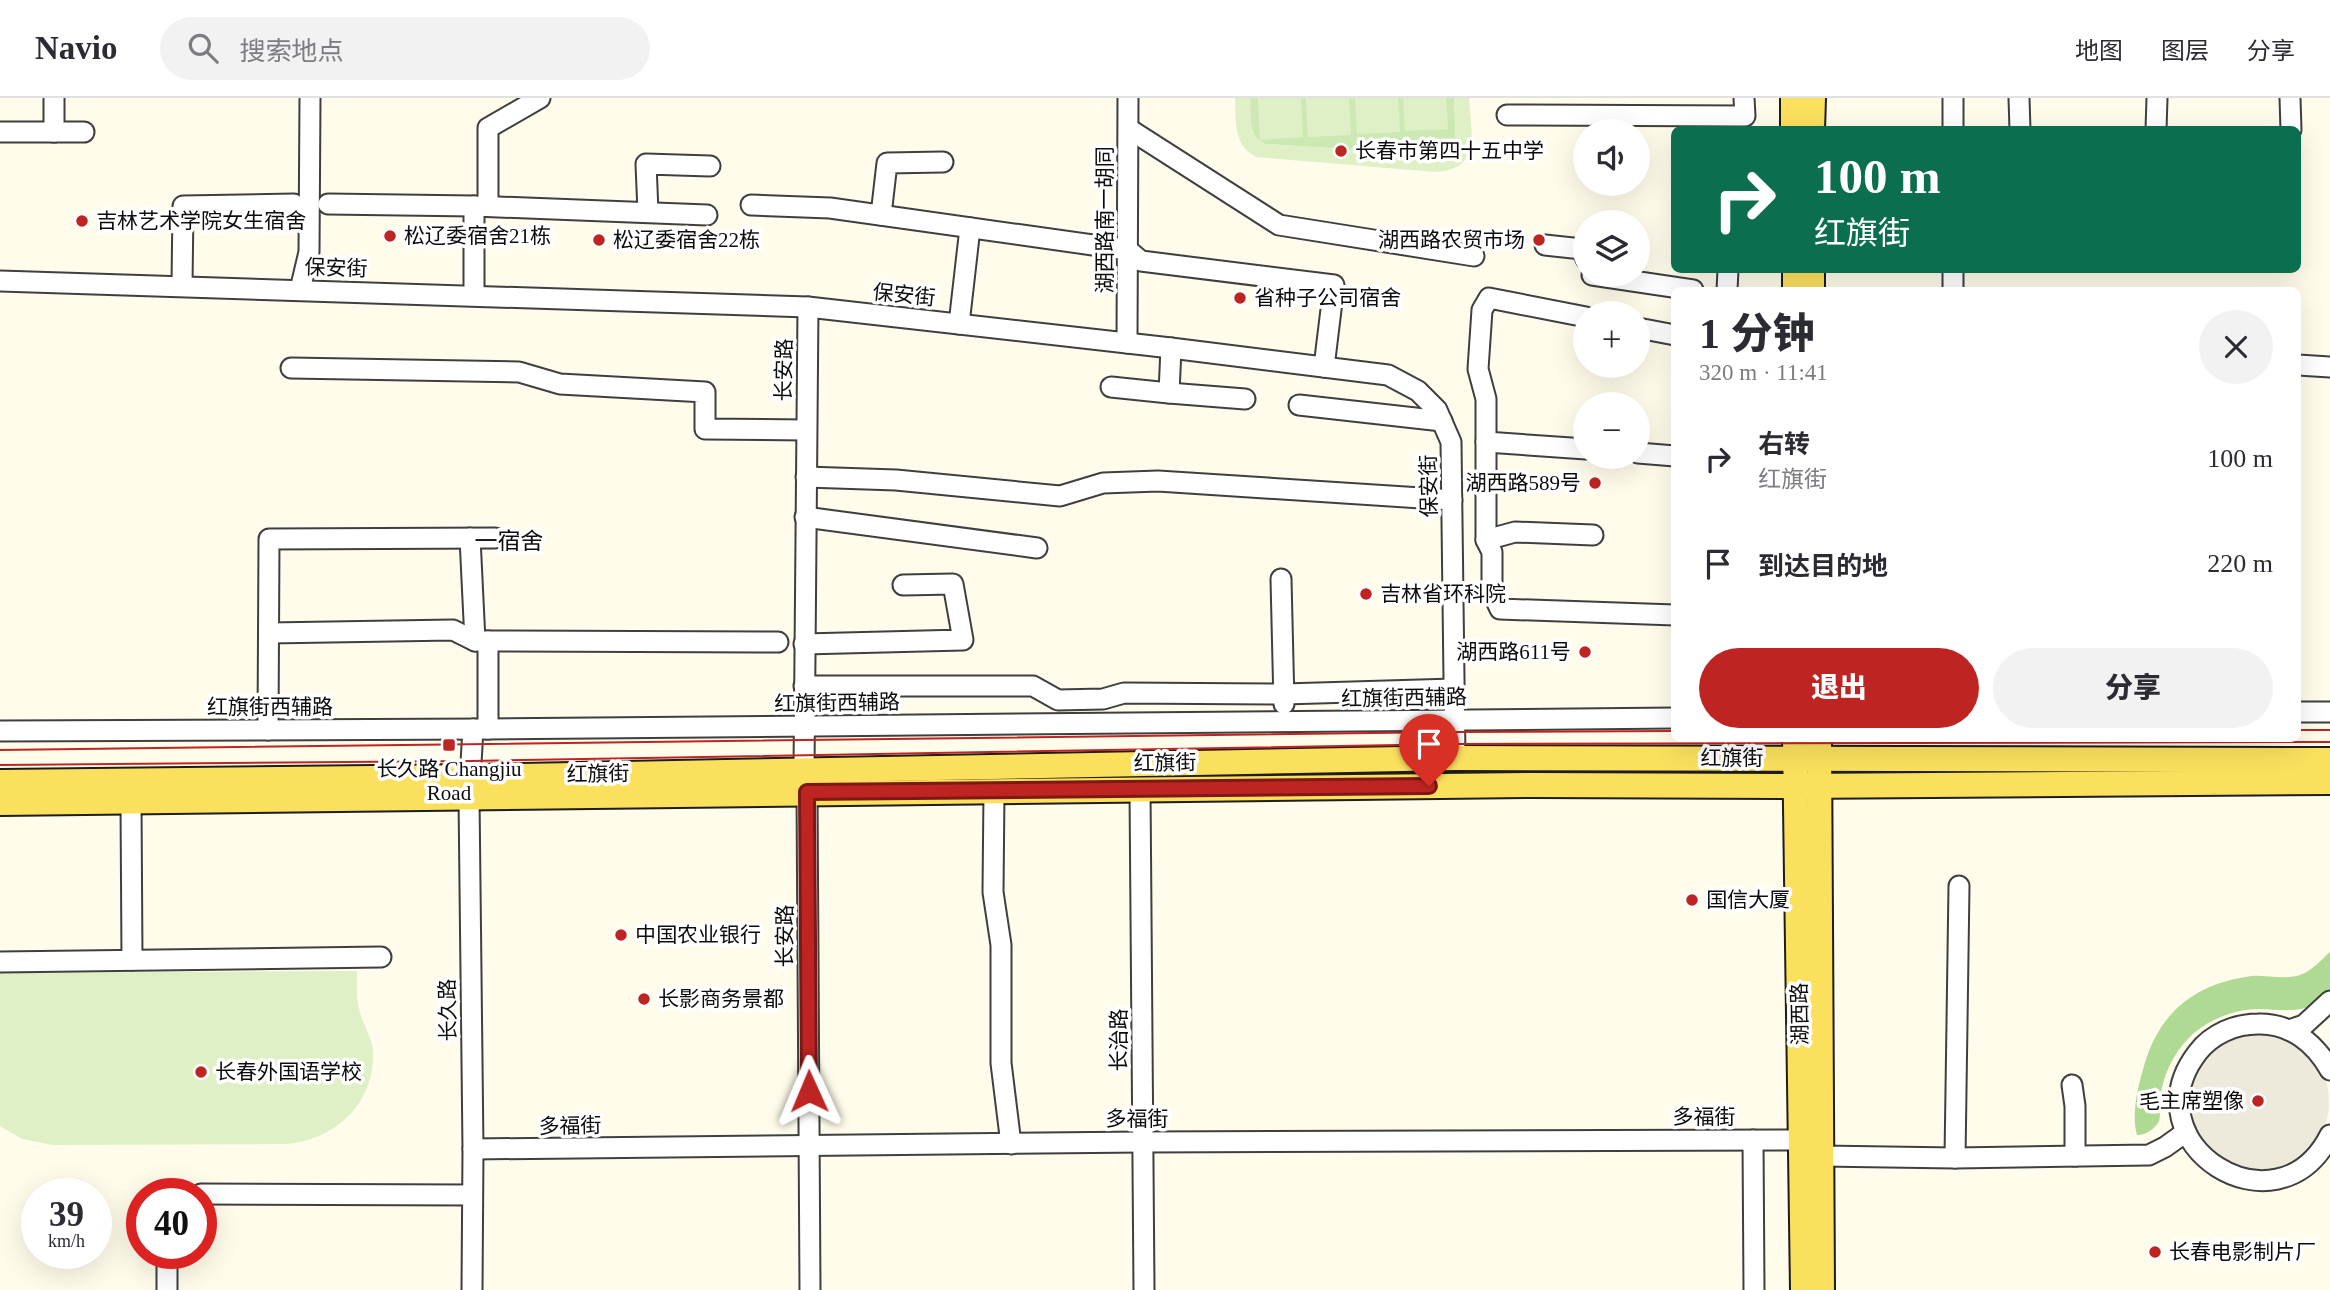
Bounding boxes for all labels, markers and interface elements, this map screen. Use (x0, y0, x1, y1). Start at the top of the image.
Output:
search box (160, 17, 650, 80)
icon: search (184, 29, 222, 67)
text: Navio (35, 30, 118, 66)
text: 搜索地点 (240, 37, 344, 66)
text: 地图 (2075, 38, 2123, 64)
text: 图层 (2161, 38, 2209, 64)
text: 分享 (2247, 38, 2295, 64)
map controls (1573, 119, 1650, 469)
button: sound (1573, 119, 1650, 196)
place label: 长春市第四十五中学 (1355, 139, 1544, 163)
marker: 长春市第四十五中学 (1333, 143, 1349, 159)
street label: 湖西路南一胡同 (1093, 147, 1117, 294)
text: 100 m (1814, 149, 1941, 204)
icon: right (1699, 154, 1790, 245)
place label: 吉林艺术学院女生宿舍 (96, 209, 306, 233)
button: layers (1573, 210, 1650, 287)
marker: 吉林艺术学院女生宿舍 (74, 213, 90, 229)
text: 红旗街 (1814, 215, 1910, 251)
place label: 松辽委宿舍21栋 (404, 224, 551, 248)
marker: 松辽委宿舍21栋 (382, 228, 398, 244)
place label: 松辽委宿舍22栋 (613, 228, 760, 252)
place label: 湖西路农贸市场 (1378, 228, 1525, 252)
marker: 松辽委宿舍22栋 (591, 232, 607, 248)
marker: 湖西路农贸市场 (1531, 232, 1547, 248)
street label: 保安街 (304, 255, 368, 281)
street label: 保安街 (871, 280, 937, 310)
place label: 省种子公司宿舍 (1254, 286, 1401, 310)
marker: 省种子公司宿舍 (1232, 290, 1248, 306)
button: + (1573, 301, 1650, 378)
button: close (2199, 310, 2273, 384)
text: 1 分钟 (1699, 311, 1815, 357)
street label: 长安路 (771, 338, 797, 402)
text: 320 m · 11:41 (1699, 360, 1828, 385)
button: − (1573, 392, 1650, 469)
text: 右转 (1758, 430, 1810, 459)
icon: right (1699, 440, 1737, 478)
text: 100 m (2207, 444, 2273, 473)
street label: 保安街 (1416, 454, 1442, 518)
text: 红旗街 (1758, 467, 1827, 492)
place label: 湖西路589号 (1466, 471, 1581, 495)
marker: 湖西路589号 (1587, 475, 1603, 491)
district label: 一宿舍 (475, 529, 544, 554)
icon: arrive (1699, 545, 1737, 583)
text: 220 m (2207, 549, 2273, 578)
text: 到达目的地 (1758, 552, 1888, 581)
place label: 吉林省环科院 (1380, 582, 1506, 606)
marker: 吉林省环科院 (1358, 586, 1374, 602)
place label: 湖西路611号 (1456, 640, 1571, 664)
marker: 湖西路611号 (1577, 644, 1593, 660)
button: 退出 (1699, 648, 1979, 728)
button: 分享 (1993, 648, 2273, 728)
street label: 红旗街西辅路 (1341, 685, 1467, 711)
street label: 红旗街西辅路 (774, 690, 900, 716)
street label: 红旗街西辅路 (207, 695, 333, 719)
pin (1399, 714, 1459, 786)
icon: arrive (1410, 725, 1448, 763)
marker: 长久路 Changjiu Road (441, 737, 457, 753)
street label: 红旗街 (1701, 746, 1764, 770)
street label: 红旗街 (1133, 750, 1197, 776)
place label: 长久路 Changjiu Road (376, 757, 522, 805)
street label: 红旗街 (566, 761, 630, 787)
place label: 国信大厦 (1706, 888, 1790, 912)
marker: 国信大厦 (1684, 892, 1700, 908)
street label: 长安路 (773, 905, 797, 968)
place label: 中国农业银行 (635, 923, 761, 947)
marker: 中国农业银行 (613, 927, 629, 943)
street label: 长久路 (435, 978, 461, 1042)
street label: 湖西路 (1787, 982, 1813, 1046)
place label: 长影商务景都 (658, 987, 784, 1011)
marker: 长影商务景都 (636, 991, 652, 1007)
street label: 长治路 (1107, 1009, 1131, 1072)
position arrow (772, 1054, 846, 1128)
place label: 长春外国语学校 (215, 1060, 362, 1084)
marker: 长春外国语学校 (193, 1064, 209, 1080)
place label: 毛主席塑像 (2139, 1089, 2244, 1113)
marker: 毛主席塑像 (2250, 1093, 2266, 1109)
street label: 多福街 (1673, 1105, 1736, 1129)
street label: 多福街 (1106, 1107, 1169, 1131)
street label: 多福街 (538, 1113, 602, 1139)
speed limit sign: 40 (126, 1178, 217, 1269)
text: 39 (49, 1195, 84, 1234)
text: km/h (48, 1231, 85, 1251)
place label: 长春电影制片厂 (2169, 1240, 2316, 1264)
marker: 长春电影制片厂 (2147, 1244, 2163, 1260)

